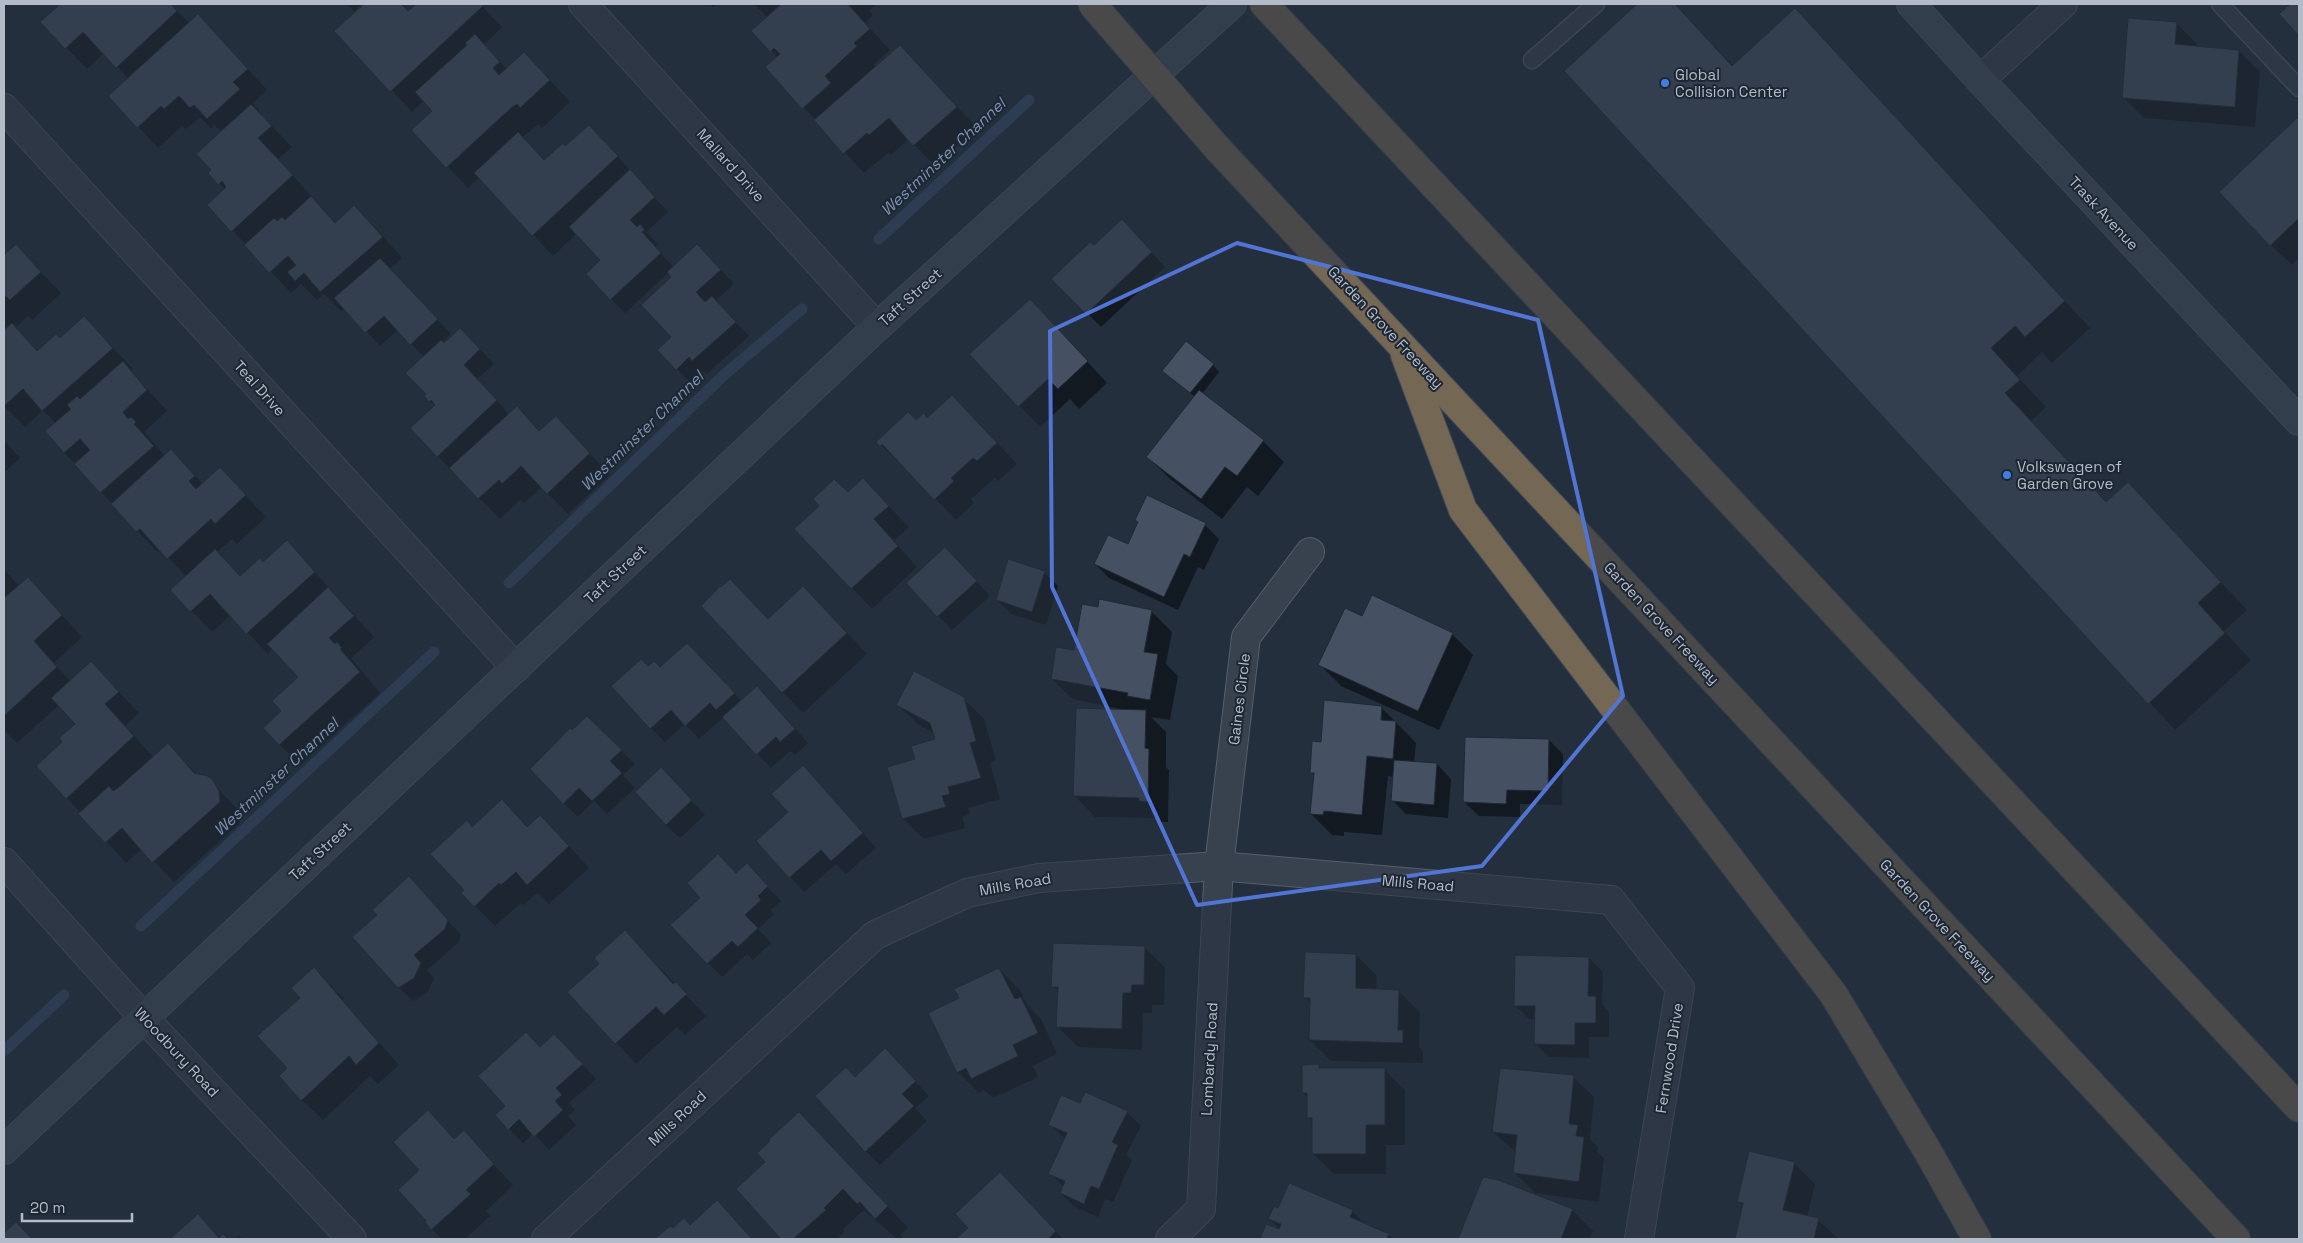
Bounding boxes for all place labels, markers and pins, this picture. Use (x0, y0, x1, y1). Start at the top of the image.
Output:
place label: Global Collision Center (1675, 65, 1788, 101)
marker: Global Collision Center (1659, 77, 1671, 89)
place label: Volkswagen of Garden Grove (2017, 457, 2122, 493)
marker: Volkswagen of Garden Grove (2001, 469, 2013, 481)

